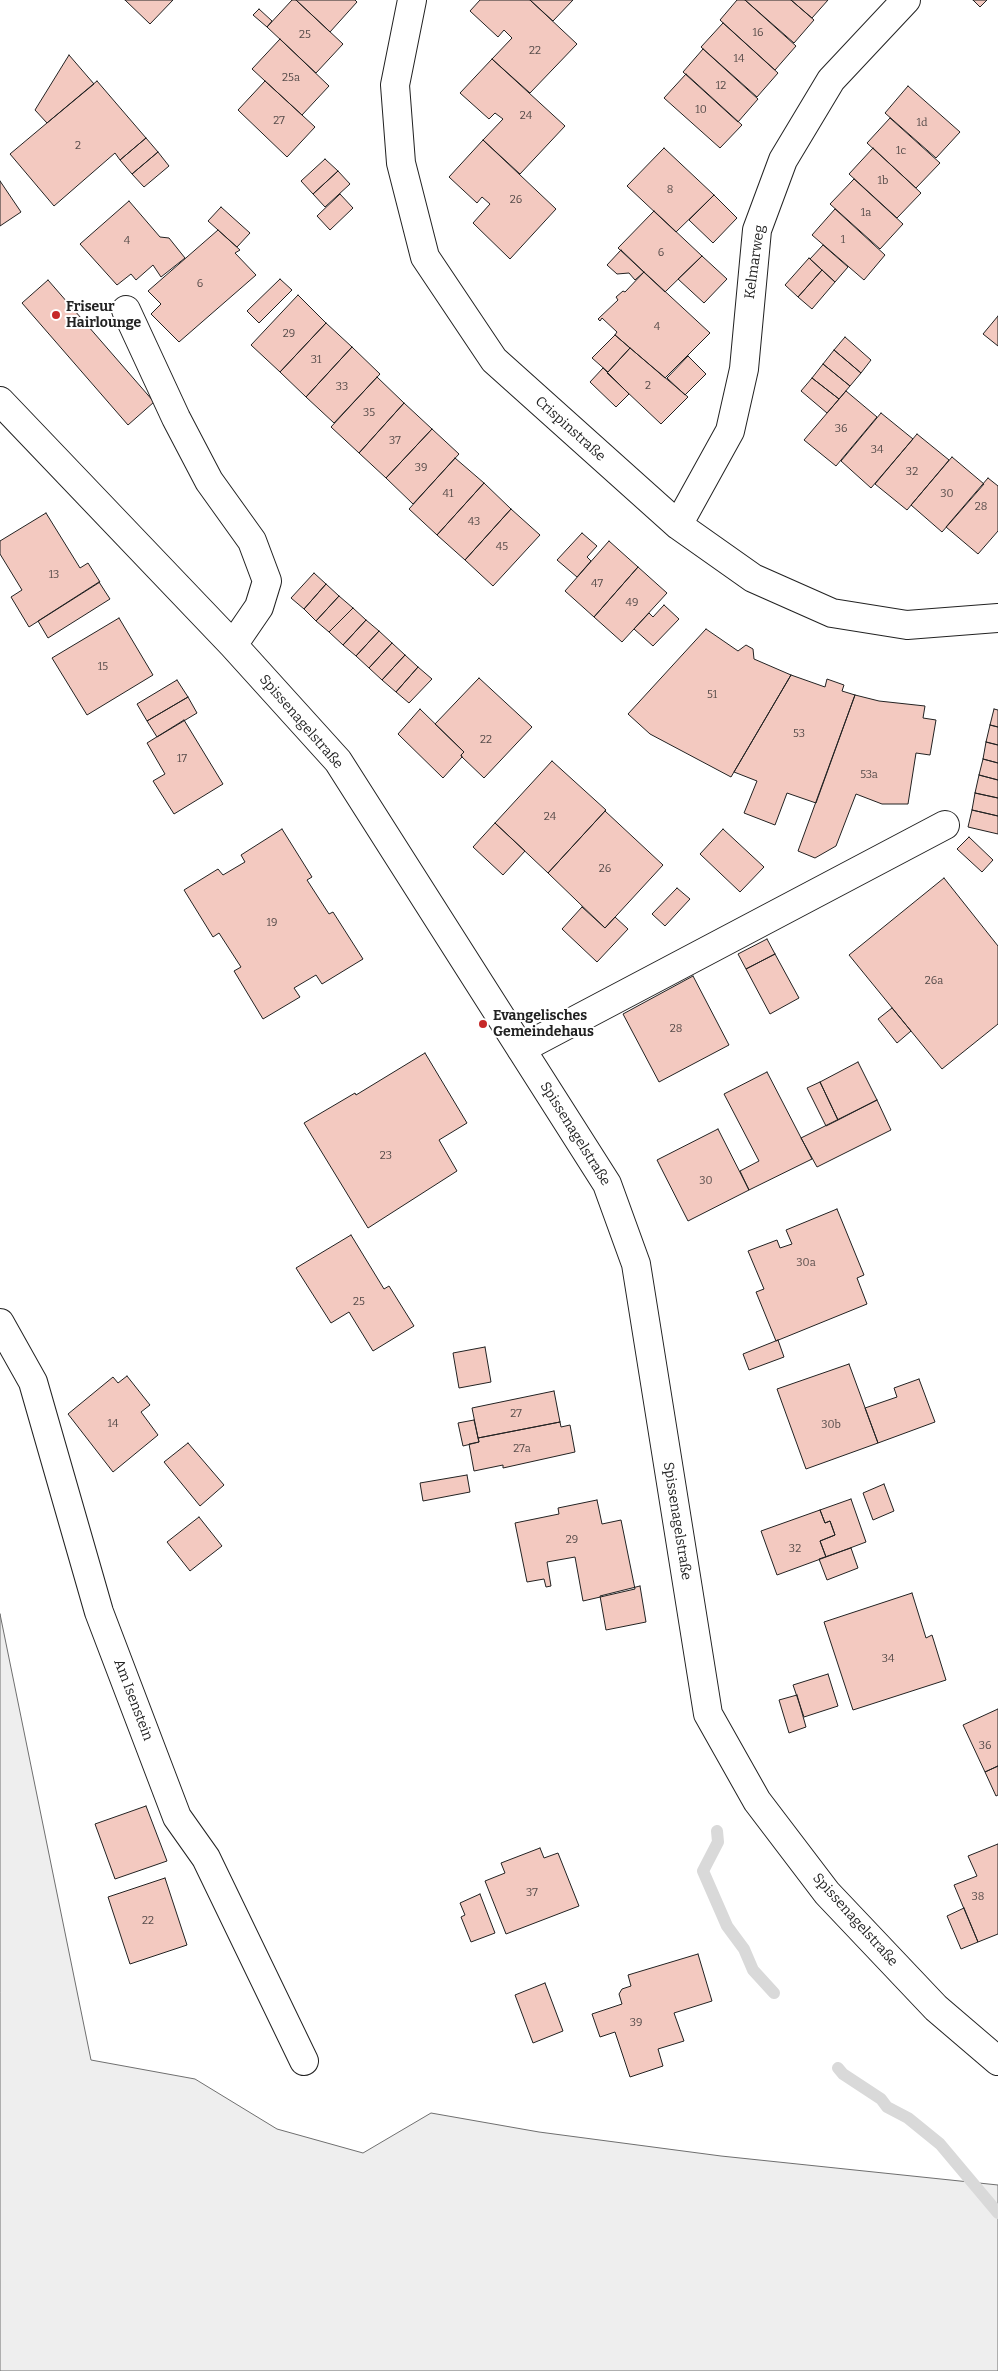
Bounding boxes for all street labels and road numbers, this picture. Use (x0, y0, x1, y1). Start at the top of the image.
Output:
street label: Kelmarweg (741, 224, 769, 300)
street label: Crispinstraße (531, 393, 609, 465)
street label: Spissenagelstraße (256, 672, 346, 772)
street label: Spissenagelstraße (536, 1079, 614, 1189)
street label: Spissenagelstraße (659, 1461, 695, 1581)
street label: Am Isenstein (110, 1657, 156, 1743)
street label: Spissenagelstraße (809, 1870, 901, 1970)

